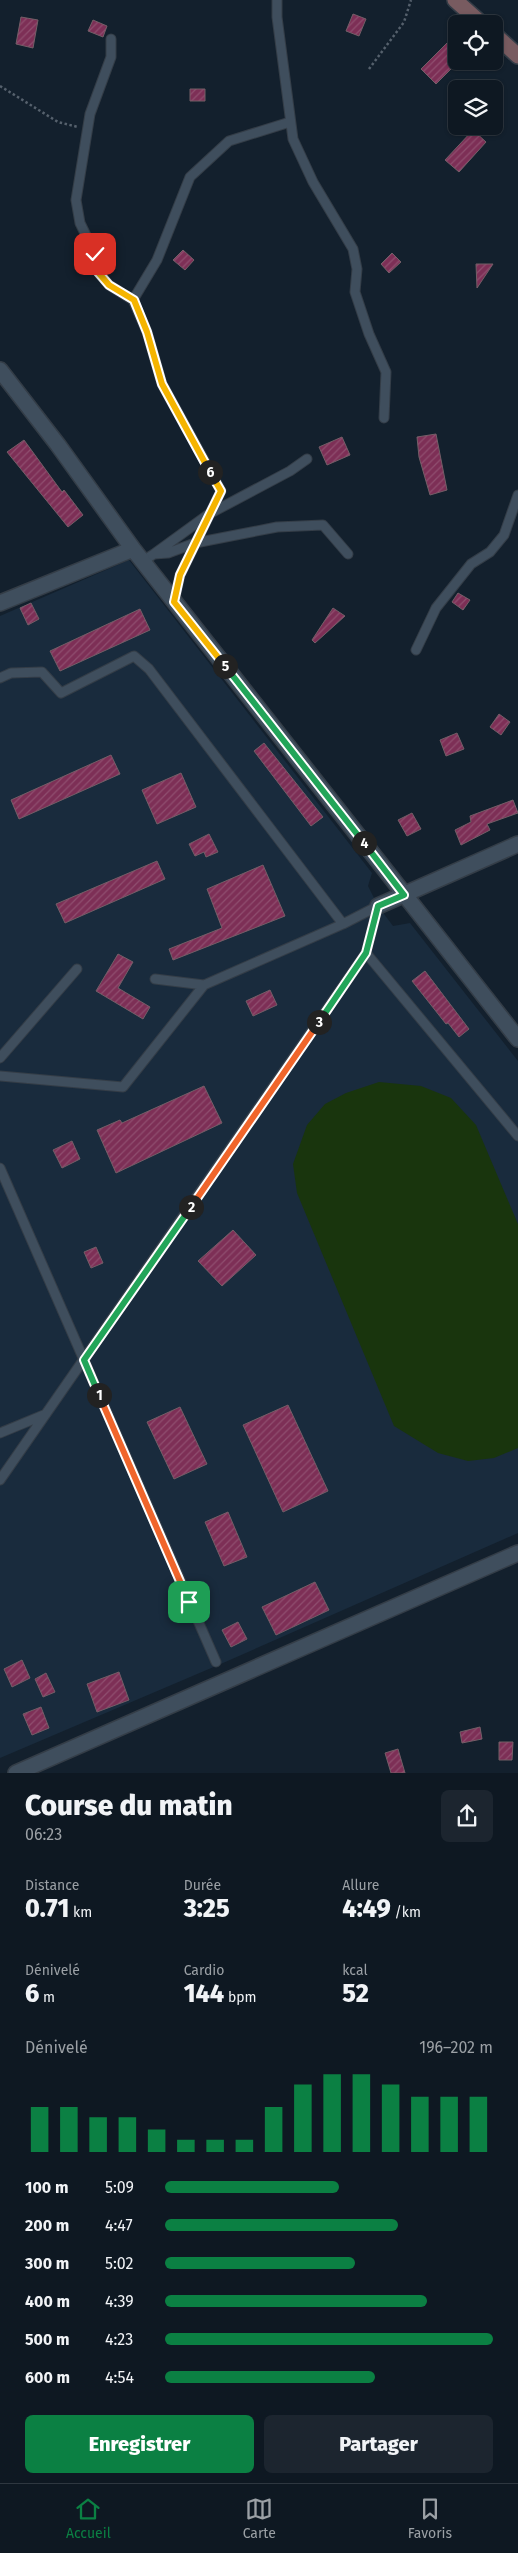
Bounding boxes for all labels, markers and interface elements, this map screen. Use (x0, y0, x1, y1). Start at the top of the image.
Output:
map controls (448, 15, 503, 135)
button: locate (448, 15, 503, 70)
button: layers (448, 80, 503, 135)
pin (74, 233, 116, 275)
icon: check (81, 240, 109, 268)
pin: 6 (198, 460, 222, 484)
text: 6 (207, 464, 214, 481)
pin: 5 (212, 654, 238, 678)
text: 5 (222, 658, 229, 675)
pin: 4 (352, 830, 376, 856)
text: 4 (361, 835, 368, 852)
pin: 3 (306, 1010, 332, 1034)
text: 3 (316, 1014, 323, 1031)
pin: 2 (178, 1194, 204, 1220)
text: 2 (188, 1199, 195, 1216)
pin: 1 (86, 1382, 112, 1408)
text: 1 (96, 1387, 103, 1404)
pin (168, 1581, 210, 1623)
icon: arrive (175, 1588, 203, 1616)
text: Course du matin (25, 1789, 233, 1822)
button: share (441, 1790, 493, 1842)
text: 06:23 (25, 1825, 62, 1844)
text: Distance (25, 1877, 79, 1894)
text: Durée (184, 1877, 221, 1894)
text: Allure (342, 1877, 379, 1894)
text: 0.71 (25, 1894, 69, 1924)
text: 3:25 (184, 1894, 230, 1924)
text: 4:49 (342, 1894, 391, 1924)
text: km (69, 1904, 92, 1921)
text: /km (391, 1904, 421, 1921)
text: Dénivelé (25, 1962, 80, 1979)
text: Cardio (184, 1962, 224, 1979)
text: kcal (342, 1962, 368, 1979)
text: 6 (25, 1979, 39, 2009)
text: 144 (184, 1979, 224, 2009)
text: 52 (342, 1979, 369, 2009)
text: m (39, 1989, 55, 2006)
text: bpm (224, 1989, 257, 2006)
text: Dénivelé (25, 2038, 88, 2057)
text: 196–202 m (419, 2038, 493, 2057)
text: 100 m (25, 2178, 68, 2197)
text: 5:09 (105, 2178, 134, 2197)
text: 200 m (25, 2216, 69, 2235)
text: 4:47 (105, 2216, 133, 2235)
text: 300 m (25, 2254, 69, 2273)
text: 5:02 (105, 2254, 134, 2273)
text: 400 m (25, 2292, 70, 2311)
text: 4:39 (105, 2292, 134, 2311)
text: 500 m (25, 2330, 70, 2349)
text: 4:23 (105, 2330, 133, 2349)
text: 600 m (25, 2368, 70, 2387)
text: 4:54 (105, 2368, 134, 2387)
button: Enregistrer (25, 2415, 254, 2473)
button: Partager (264, 2415, 493, 2473)
tab: Accueil (66, 2495, 111, 2542)
tab: Carte (243, 2495, 276, 2542)
tab: Favoris (408, 2495, 452, 2542)

